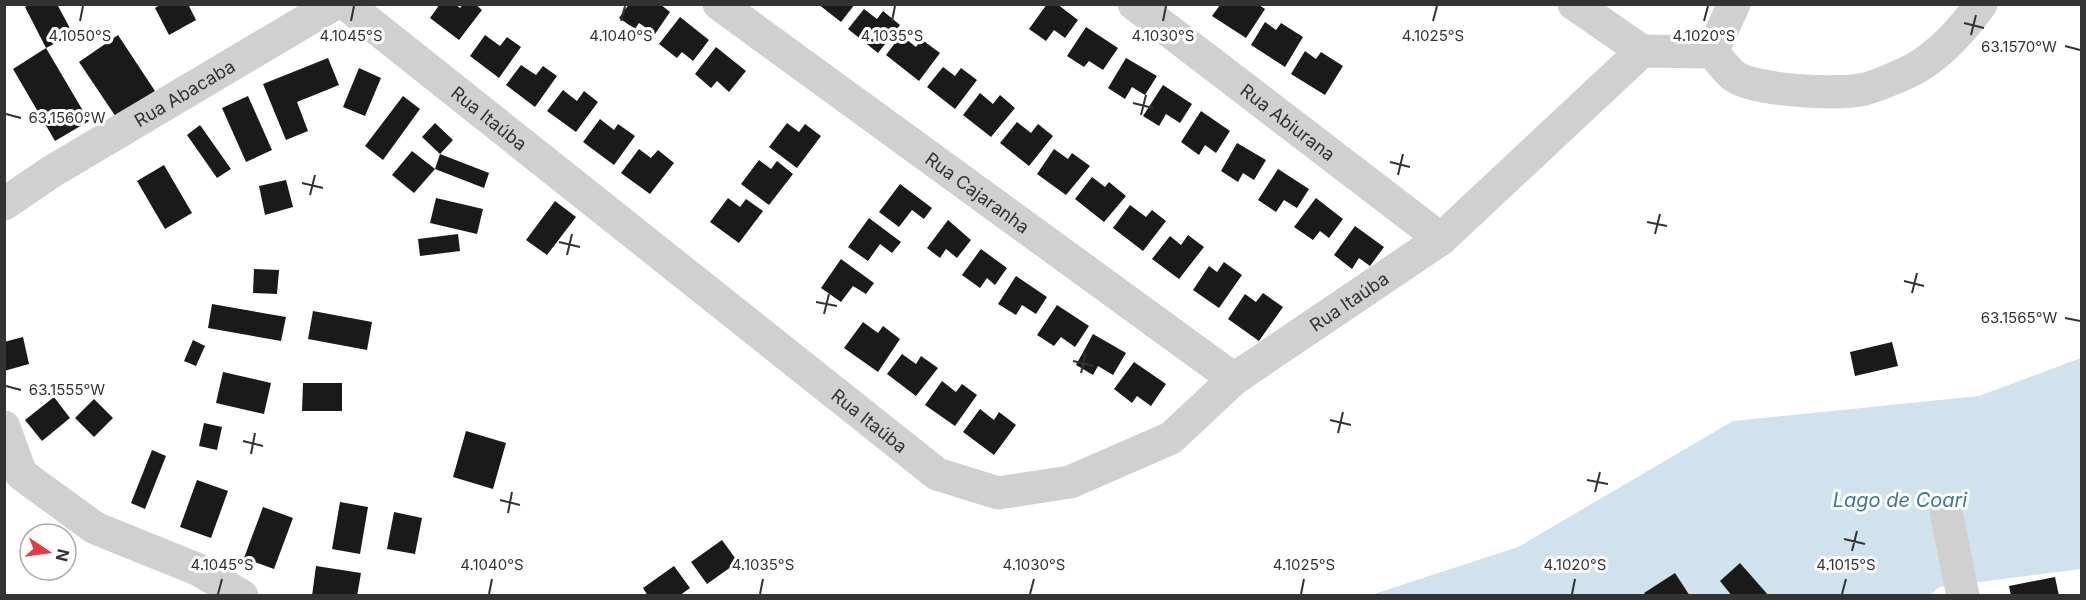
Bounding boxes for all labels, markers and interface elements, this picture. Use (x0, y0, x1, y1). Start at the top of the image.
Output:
text: 4.1050°S (49, 26, 111, 45)
text: 4.1045°S (319, 26, 383, 45)
text: 4.1040°S (589, 26, 653, 45)
text: 4.1035°S (861, 26, 923, 45)
text: 4.1030°S (1132, 26, 1194, 45)
text: 4.1025°S (1402, 26, 1464, 45)
text: 4.1020°S (1673, 26, 1735, 45)
text: 63.1570°W (1981, 37, 2057, 56)
street label: Rua Abacaba (130, 55, 238, 131)
street label: Rua Abiurana (1237, 79, 1340, 165)
street label: Rua Itaúba (447, 81, 531, 154)
text: 63.1560°W (29, 108, 106, 127)
street label: Rua Cajaranha (922, 148, 1034, 237)
street label: Rua Itaúba (1305, 267, 1392, 335)
text: 63.1565°W (1981, 308, 2057, 327)
text: 63.1555°W (29, 380, 105, 399)
street label: Rua Itaúba (828, 384, 912, 457)
water label: Lago de Coari (1833, 488, 1968, 512)
north arrow (18, 522, 78, 582)
text: N (51, 547, 74, 564)
text: 4.1045°S (190, 555, 254, 574)
text: 4.1040°S (460, 555, 524, 574)
text: 4.1035°S (732, 555, 794, 574)
text: 4.1030°S (1003, 555, 1065, 574)
text: 4.1025°S (1273, 555, 1335, 574)
text: 4.1020°S (1544, 555, 1606, 574)
text: 4.1015°S (1816, 555, 1876, 574)

